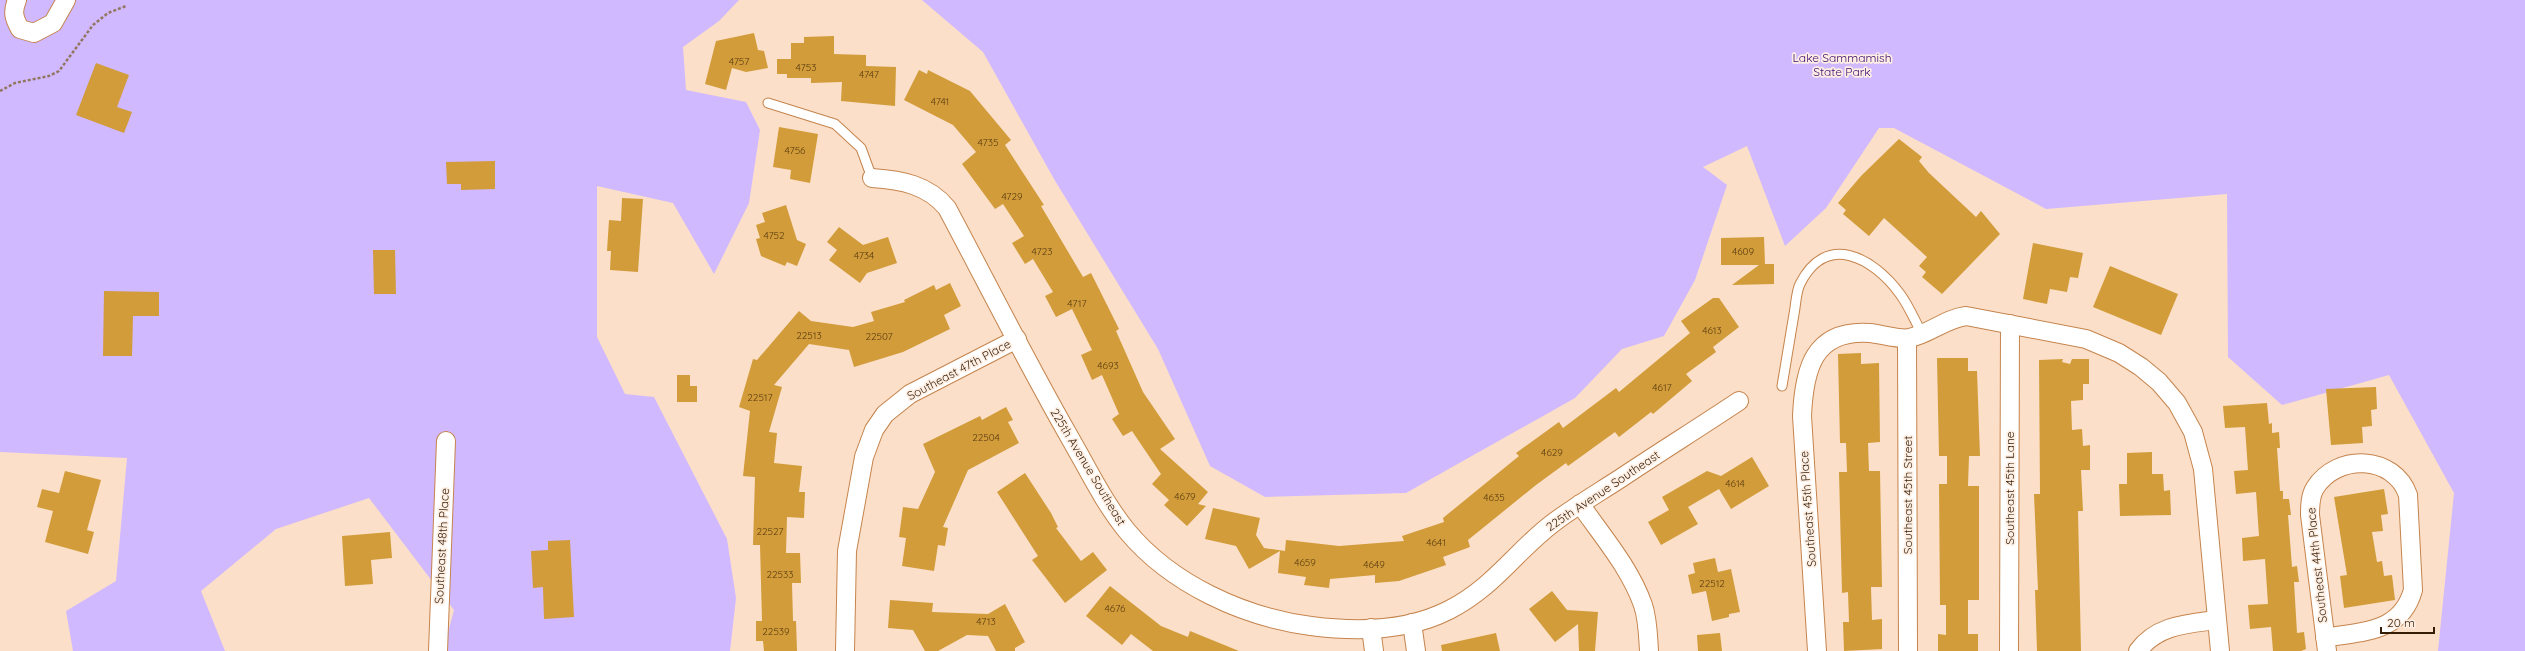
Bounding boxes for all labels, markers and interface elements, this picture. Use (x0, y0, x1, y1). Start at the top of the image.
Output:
park label: Lake Sammamish State Park (1792, 50, 1892, 79)
house number: 4757 (729, 55, 749, 68)
house number: 4753 (796, 61, 816, 74)
house number: 4747 (859, 68, 879, 81)
house number: 4741 (931, 95, 949, 108)
house number: 4735 (978, 136, 998, 149)
house number: 4756 (785, 144, 806, 157)
house number: 4729 (1001, 190, 1023, 203)
house number: 4752 (763, 229, 785, 242)
house number: 4723 (1032, 245, 1052, 258)
house number: 4609 (1732, 245, 1755, 258)
house number: 4734 (854, 249, 874, 262)
house number: 4717 (1067, 297, 1087, 310)
house number: 4613 (1702, 324, 1722, 337)
house number: 22513 (796, 329, 822, 342)
house number: 22507 (865, 330, 893, 343)
street label: Southeast 47th Place (904, 336, 1013, 403)
house number: 4693 (1097, 359, 1119, 372)
house number: 4617 (1652, 381, 1672, 394)
house number: 22517 (747, 391, 773, 404)
street label: 225th Avenue Southeast (1048, 406, 1129, 528)
house number: 22504 (972, 431, 1000, 444)
street label: Southeast 45th Lane (2002, 431, 2017, 545)
street label: Southeast 45th Street (1900, 436, 1915, 554)
house number: 4629 (1541, 446, 1563, 459)
street label: 225th Avenue Southeast (1543, 447, 1662, 534)
street label: Southeast 45th Place (1796, 450, 1819, 567)
house number: 4614 (1725, 477, 1745, 490)
street label: Southeast 48th Place (431, 487, 452, 604)
house number: 4679 (1174, 490, 1196, 503)
house number: 4635 (1483, 491, 1505, 504)
street label: Southeast 44th Place (2303, 506, 2330, 623)
house number: 22527 (756, 525, 784, 538)
house number: 4641 (1426, 536, 1446, 549)
house number: 4659 (1294, 556, 1316, 569)
house number: 4649 (1363, 558, 1385, 571)
house number: 22533 (766, 568, 794, 581)
house number: 22512 (1699, 577, 1725, 590)
house number: 4676 (1105, 602, 1126, 615)
scale bar (2381, 609, 2434, 635)
house number: 4713 (976, 615, 996, 628)
text: 20 m (2387, 615, 2415, 630)
house number: 22539 (762, 625, 790, 638)

